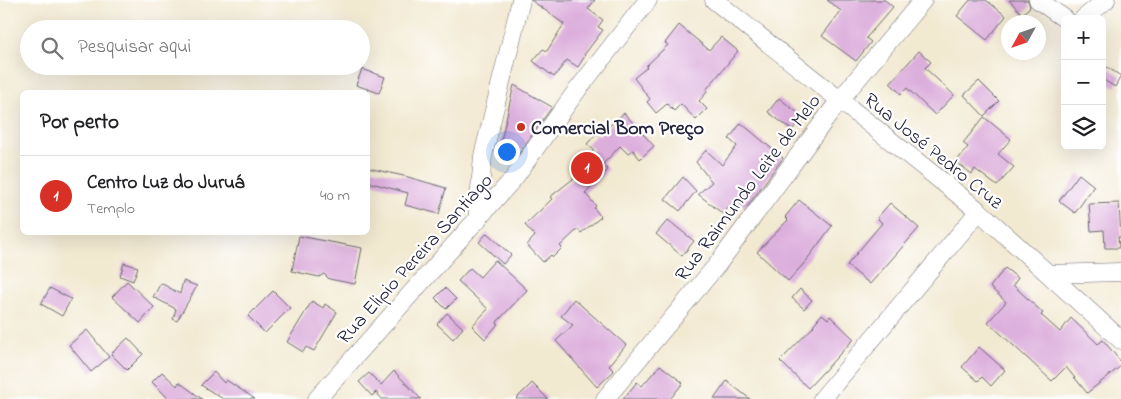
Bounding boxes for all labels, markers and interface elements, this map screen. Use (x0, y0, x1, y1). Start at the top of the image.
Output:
north arrow (1001, 15, 1046, 60)
map controls (1061, 15, 1106, 150)
button: + (1061, 15, 1106, 60)
search box (20, 20, 370, 75)
icon: search (38, 34, 66, 62)
text: Pesquisar aqui (78, 34, 191, 61)
button: − (1061, 60, 1106, 105)
street label: Rua José Pedro Cruz (857, 87, 1009, 218)
street label: Rua Raimundo Leite de Melo (669, 89, 829, 288)
button: layers (1061, 105, 1106, 150)
text: Por perto (40, 108, 119, 138)
place label: Comercial Bom Preço (531, 115, 704, 144)
marker: Comercial Bom Preço (515, 121, 527, 133)
your location (494, 139, 520, 165)
pin: 1 (571, 149, 603, 187)
street label: Rua Elipio Pereira Santiago (331, 168, 501, 352)
text: Centro Luz do Juruá (87, 170, 244, 197)
text: 1 (53, 184, 59, 208)
text: 40 m (320, 184, 350, 208)
text: Templo (87, 197, 135, 221)

